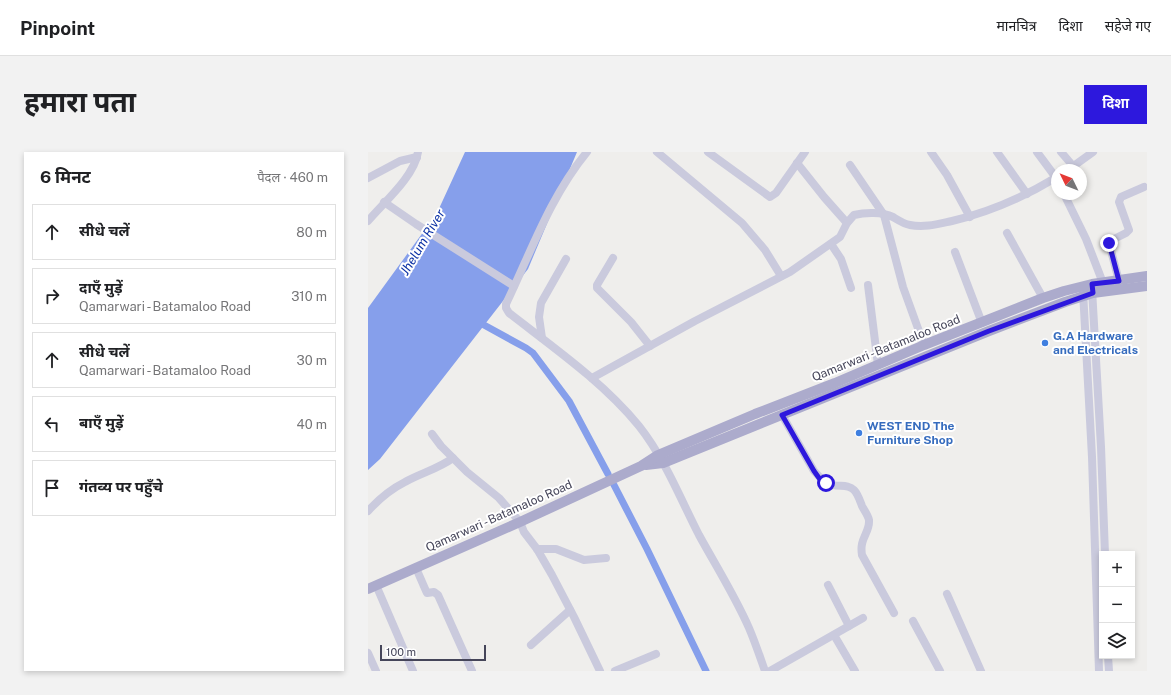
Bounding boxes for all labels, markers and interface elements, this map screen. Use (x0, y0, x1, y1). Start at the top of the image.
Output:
text: Pinpoint (20, 17, 95, 39)
text: मानचित्र (996, 18, 1036, 34)
text: दिशा (1058, 18, 1083, 34)
text: सहेजे गए (1105, 18, 1151, 34)
text: हमारा पता (24, 85, 136, 118)
button: दिशा (1084, 85, 1147, 124)
north arrow (1051, 164, 1087, 200)
text: 6 मिनट (40, 167, 91, 187)
text: पैदल · 460 m (257, 170, 328, 185)
water label: Jhelum River (397, 207, 448, 278)
icon: ahead (41, 221, 63, 243)
text: सीधे चलें (79, 222, 130, 239)
text: 80 m (296, 225, 327, 240)
route end (1100, 234, 1118, 252)
text: दाएँ मुड़ें (79, 279, 123, 296)
icon: right (41, 285, 63, 307)
text: 310 m (291, 289, 327, 304)
text: Qamarwari - Batamaloo Road (79, 299, 251, 314)
street label: Qamarwari - Batamaloo Road (810, 312, 962, 384)
place label: G.A Hardware and Electricals (1053, 329, 1138, 357)
marker: G.A Hardware and Electricals (1040, 338, 1050, 348)
text: सीधे चलें (79, 343, 130, 360)
icon: ahead (41, 349, 63, 371)
text: 30 m (297, 353, 327, 368)
text: Qamarwari - Batamaloo Road (79, 363, 251, 378)
icon: left (41, 413, 63, 435)
text: बाएँ मुड़ें (79, 414, 124, 431)
text: 40 m (296, 417, 327, 432)
place label: WEST END The Furniture Shop (867, 419, 955, 447)
marker: WEST END The Furniture Shop (854, 428, 864, 438)
route start (817, 474, 835, 492)
icon: arrive (41, 477, 63, 499)
street label: Qamarwari - Batamaloo Road (424, 477, 574, 555)
text: गंतव्य पर पहुँचे (79, 478, 163, 495)
map controls (1099, 551, 1135, 659)
button: + (1099, 551, 1135, 587)
button: − (1099, 587, 1135, 623)
button: layers (1099, 623, 1135, 659)
scale bar (380, 643, 486, 662)
text: 100 m (386, 646, 416, 658)

